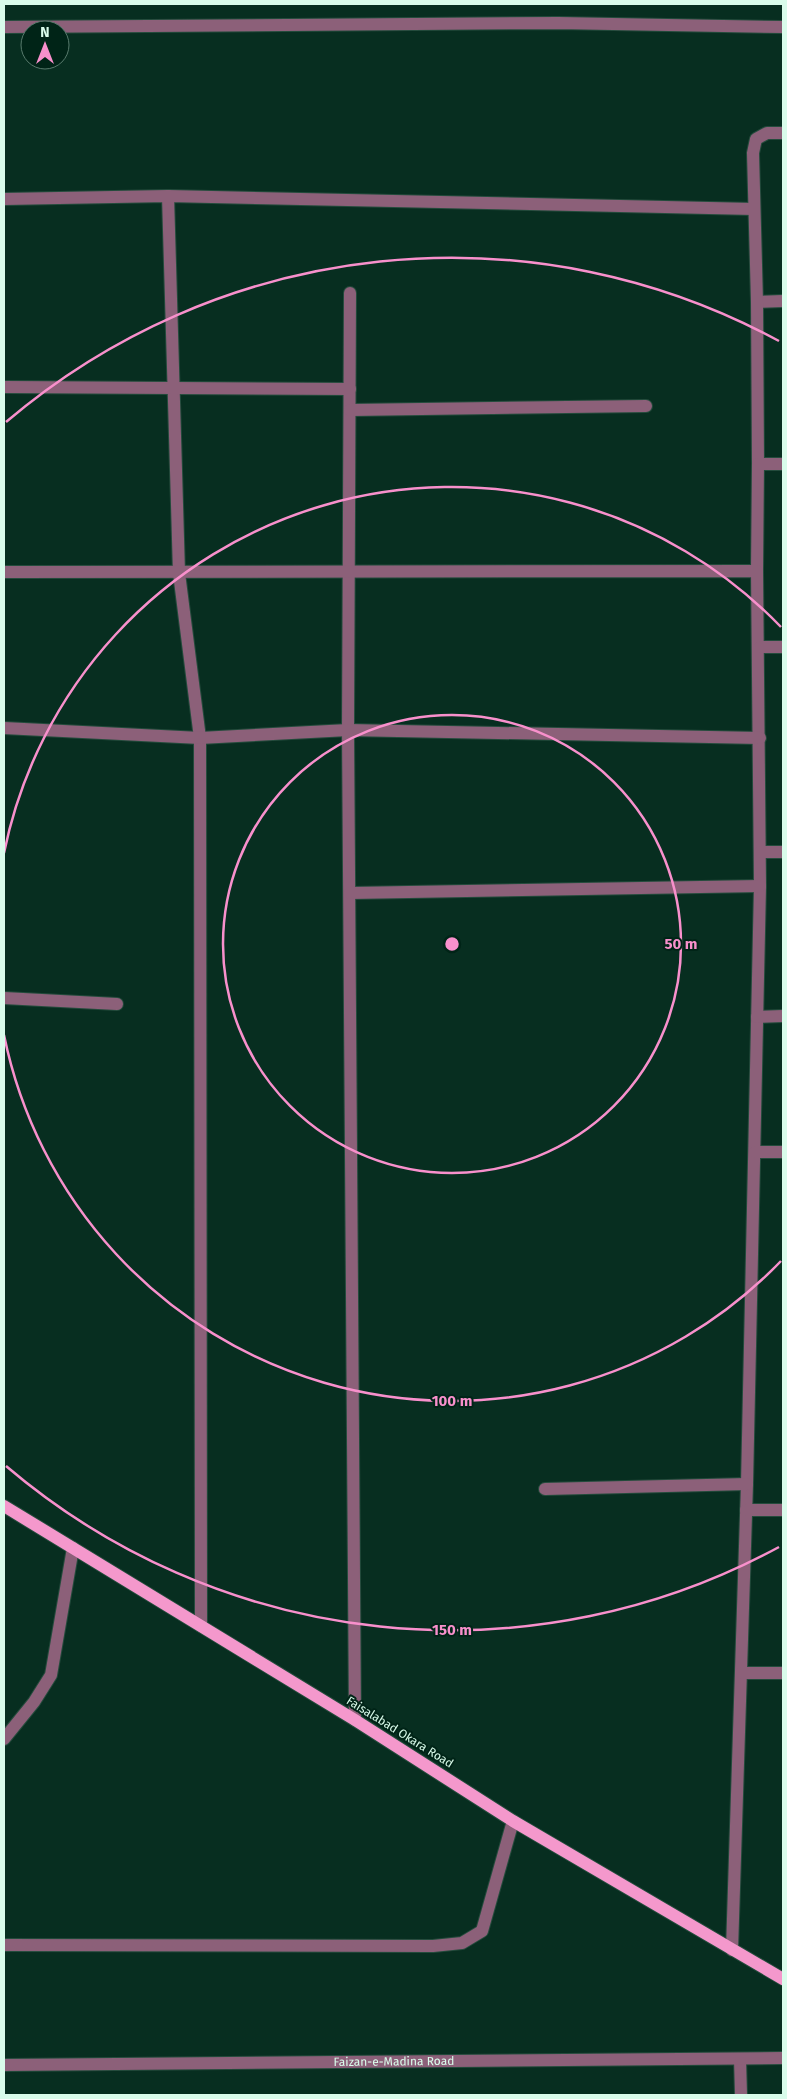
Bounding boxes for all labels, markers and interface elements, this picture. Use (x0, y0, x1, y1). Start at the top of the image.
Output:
north arrow (20, 20, 70, 70)
text: N (40, 24, 50, 41)
centre of rings (443, 935, 461, 953)
text: 50 m (664, 935, 698, 953)
text: 100 m (432, 1392, 472, 1410)
text: 150 m (432, 1621, 472, 1639)
street label: Faisalabad Okara Road (344, 1693, 456, 1771)
street label: Faizan-e-Madina Road (333, 2054, 455, 2069)

